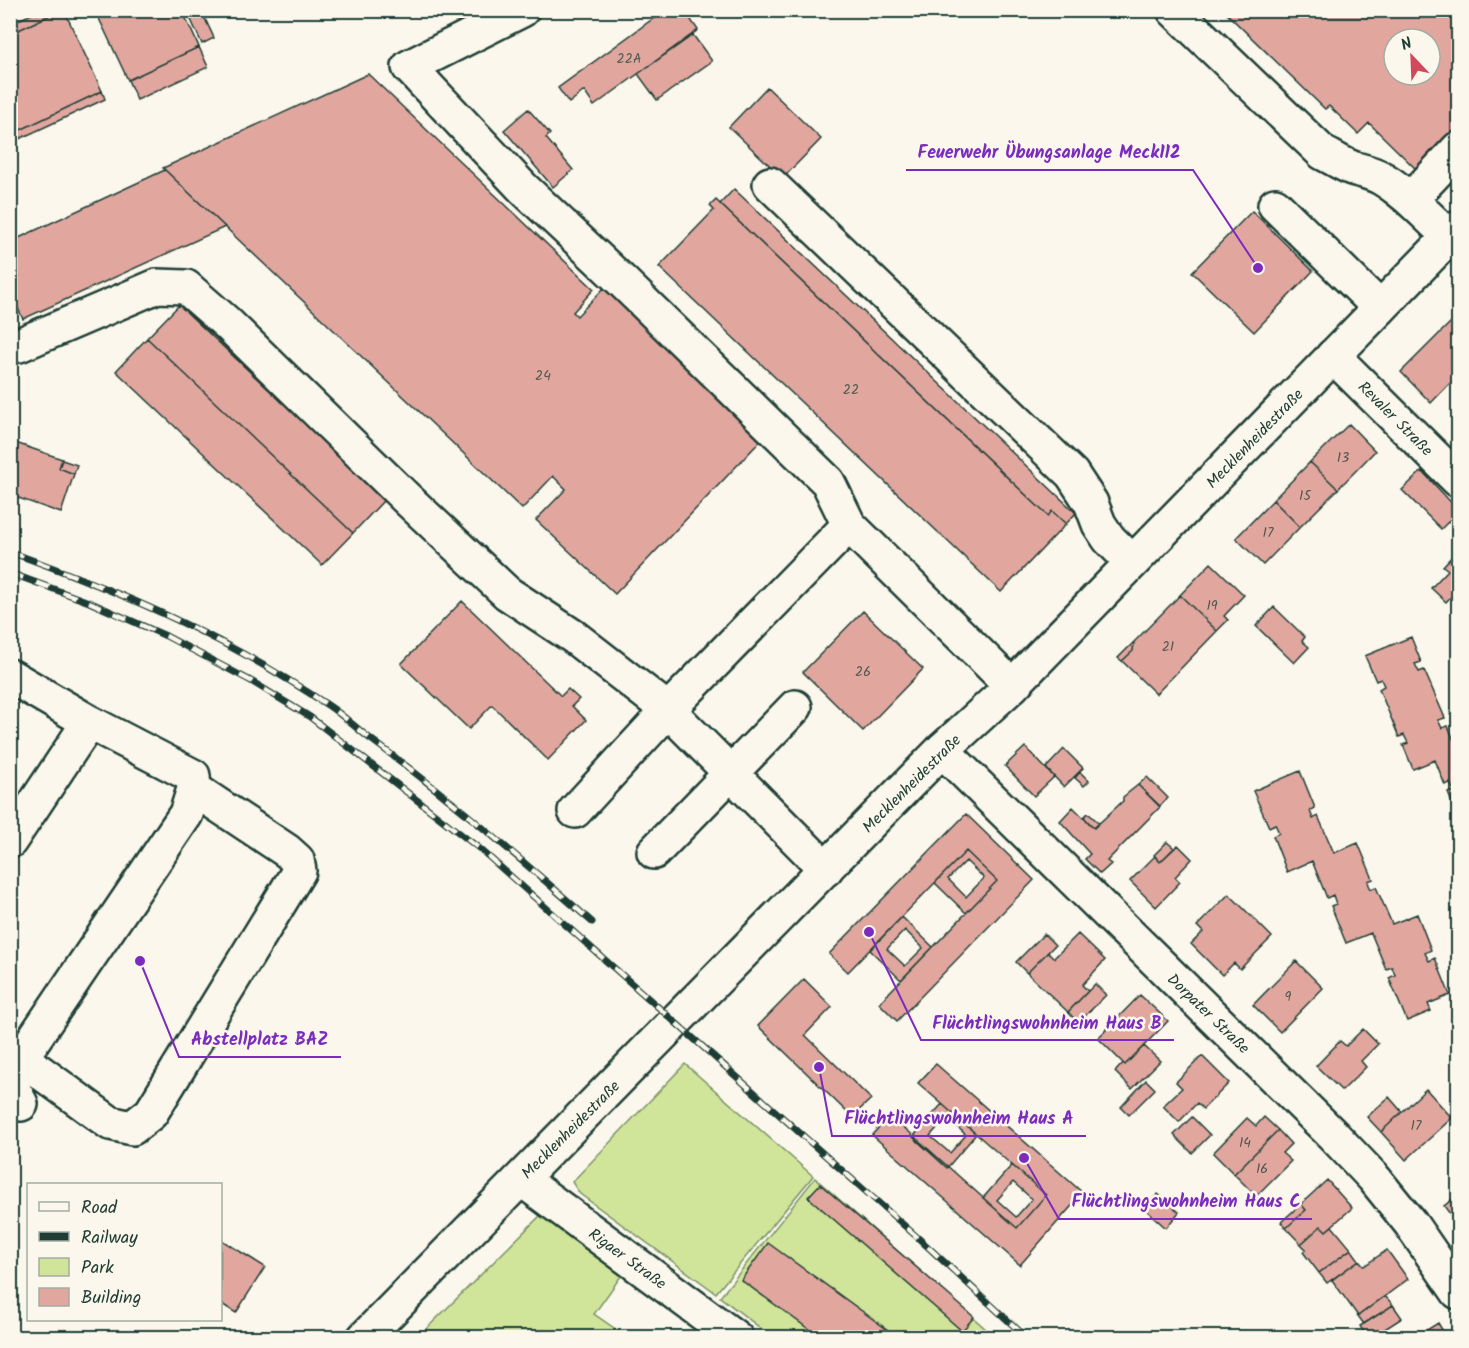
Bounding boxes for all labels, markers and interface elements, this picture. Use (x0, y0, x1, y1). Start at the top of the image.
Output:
north arrow (1382, 27, 1442, 87)
text: N (1397, 31, 1416, 58)
house number: 22A (617, 48, 641, 70)
callout: Feuerwehr Übungsanlage Meck112 (906, 134, 1193, 170)
text: Feuerwehr Übungsanlage Meck112 (917, 139, 1181, 168)
house number: 24 (535, 365, 551, 387)
street label: Revaler Straße (1352, 376, 1438, 462)
house number: 22 (843, 379, 859, 401)
street label: Mecklenheidestraße (1201, 383, 1310, 495)
house number: 13 (1337, 447, 1349, 469)
house number: 15 (1299, 485, 1312, 507)
house number: 17 (1263, 522, 1274, 544)
house number: 19 (1206, 595, 1218, 617)
house number: 21 (1162, 636, 1174, 658)
house number: 26 (855, 661, 871, 683)
street label: Mecklenheidestraße (857, 729, 967, 839)
street label: Dorpater Straße (1161, 968, 1255, 1060)
house number: 9 (1285, 986, 1292, 1008)
callout: Flüchtlingswohnheim Haus B (921, 1004, 1174, 1040)
text: Flüchtlingswohnheim Haus B (932, 1010, 1162, 1039)
callout: Abstellplatz BAZ (179, 1021, 341, 1057)
text: Abstellplatz BAZ (191, 1026, 329, 1055)
street label: Mecklenheidestraße (516, 1075, 626, 1185)
callout: Flüchtlingswohnheim Haus A (832, 1100, 1086, 1136)
text: Flüchtlingswohnheim Haus A (844, 1105, 1074, 1134)
house number: 17 (1411, 1115, 1422, 1137)
house number: 14 (1239, 1132, 1251, 1154)
house number: 16 (1256, 1158, 1268, 1180)
legend (27, 1183, 222, 1321)
callout: Flüchtlingswohnheim Haus C (1059, 1183, 1312, 1219)
text: Flüchtlingswohnheim Haus C (1071, 1188, 1301, 1217)
text: Road (81, 1194, 118, 1223)
street label: Rigaer Straße (583, 1222, 671, 1296)
text: Railway (81, 1224, 138, 1253)
text: Park (81, 1254, 114, 1283)
text: Building (81, 1284, 141, 1313)

